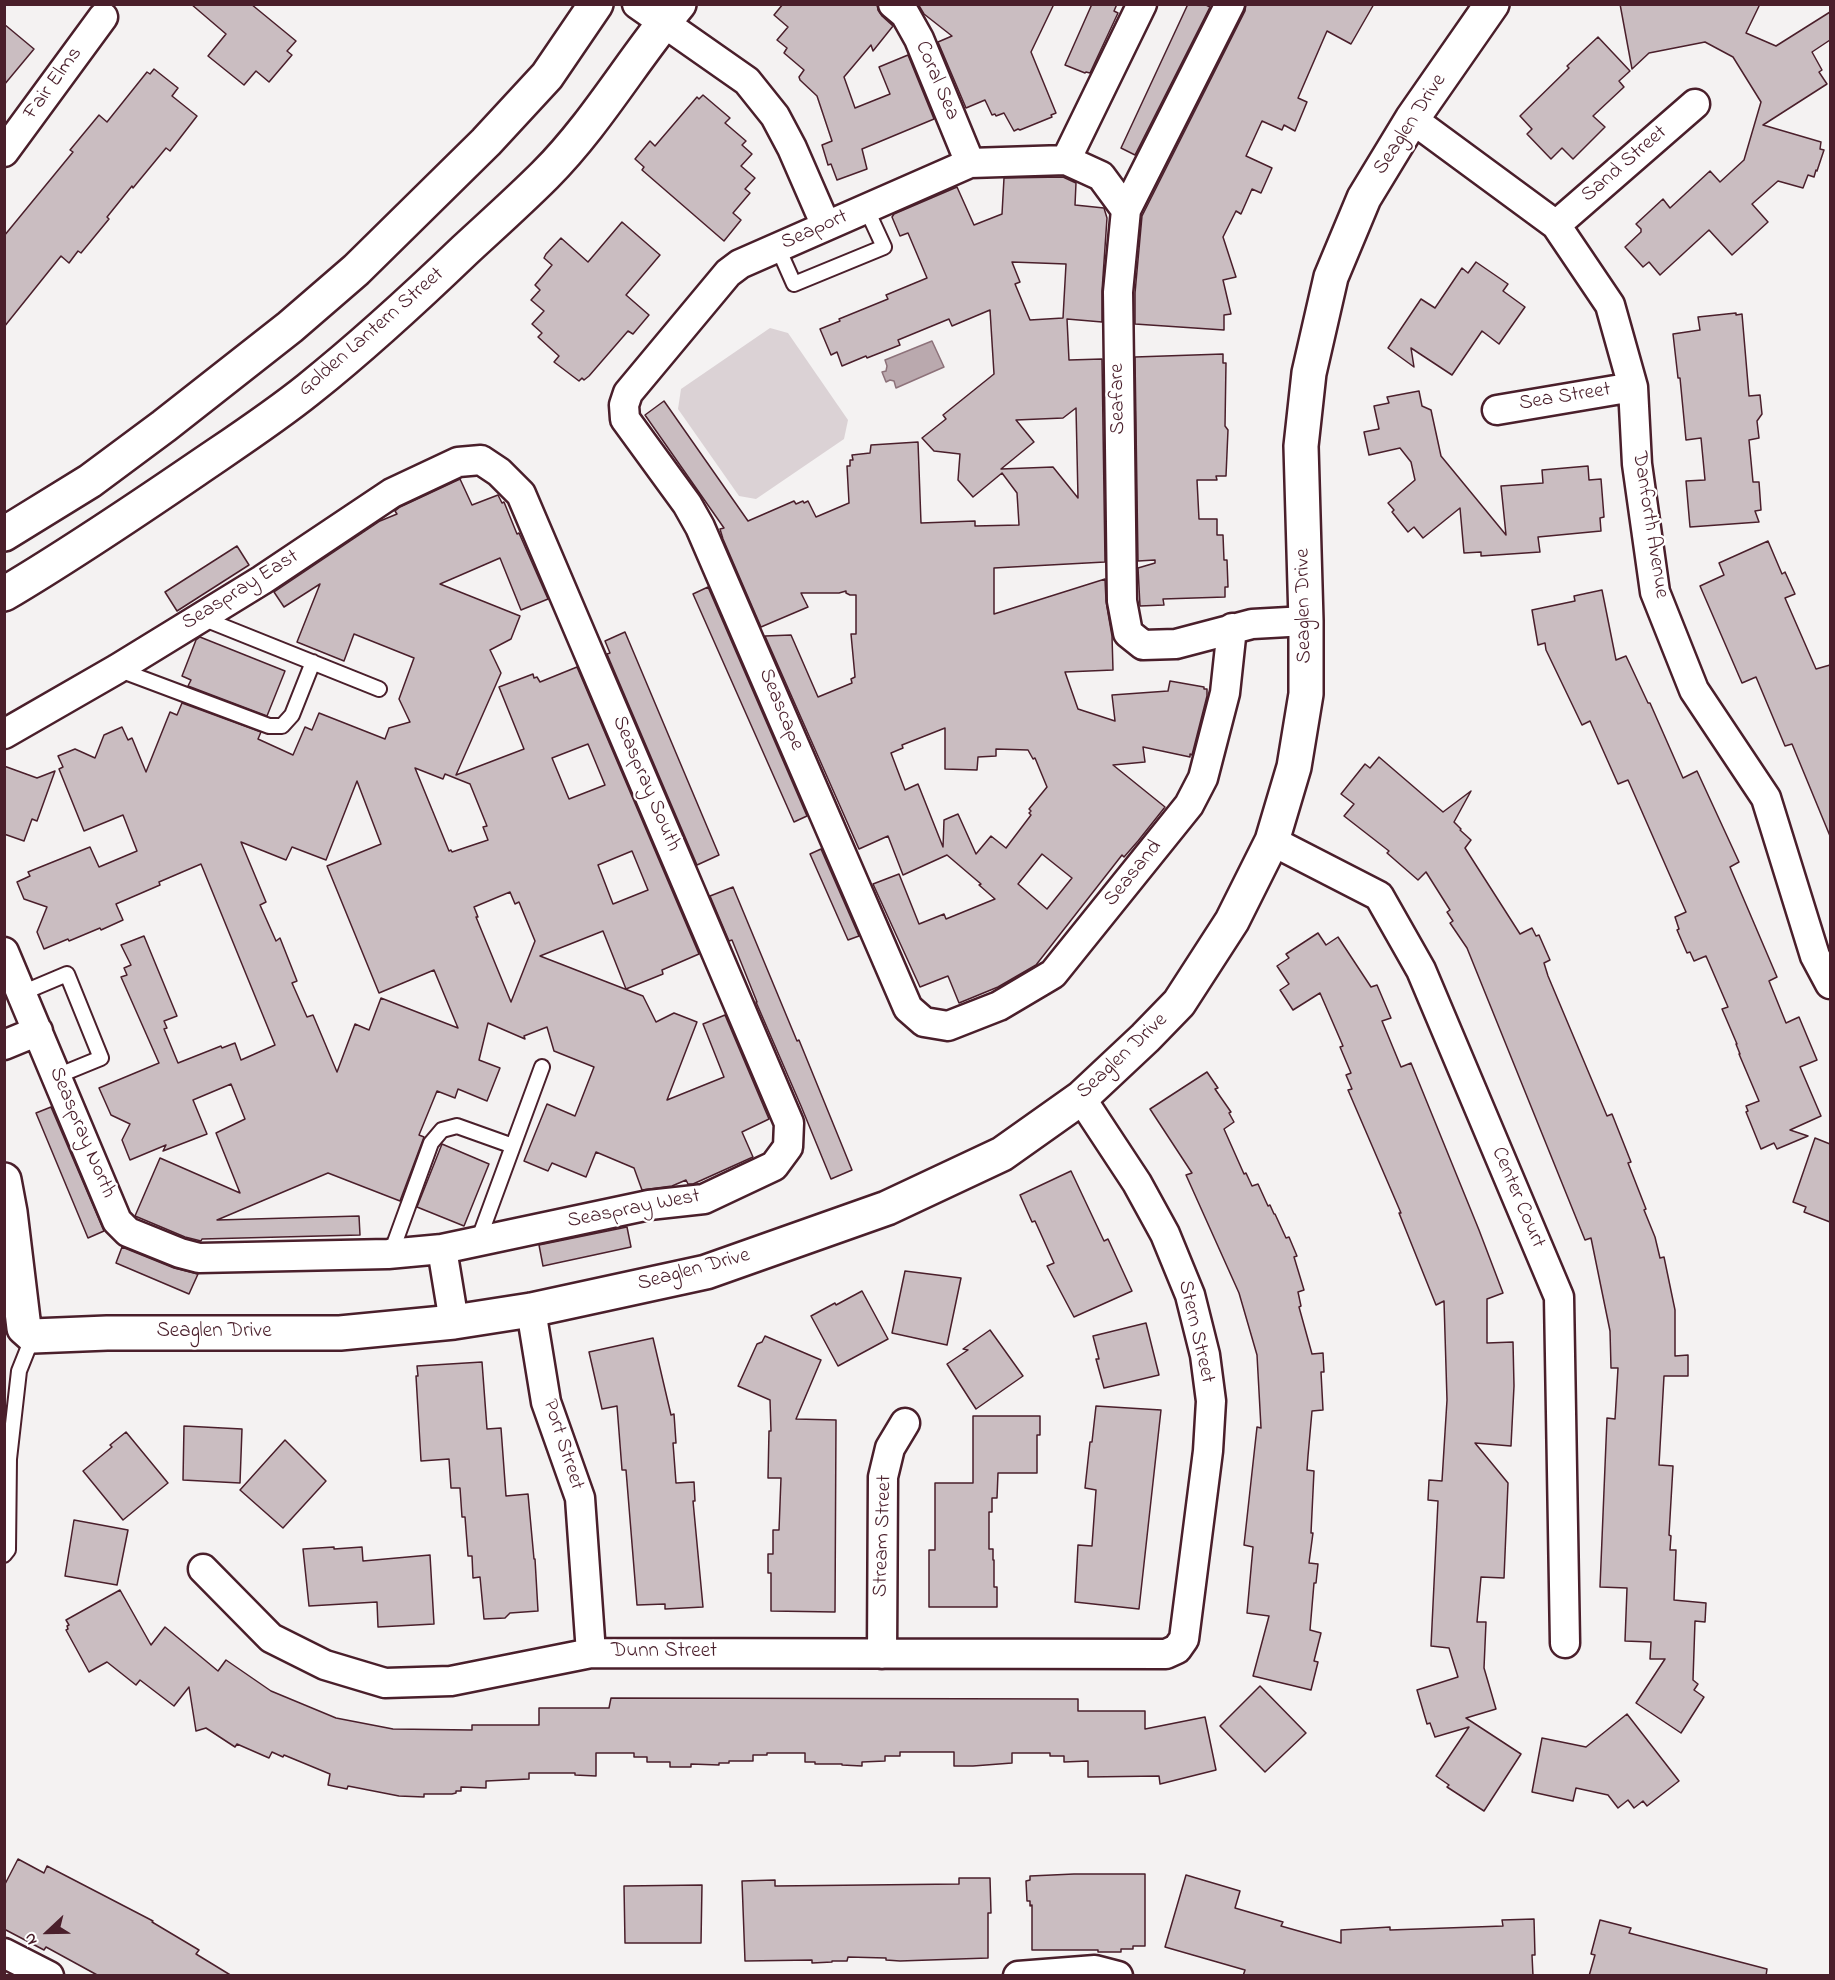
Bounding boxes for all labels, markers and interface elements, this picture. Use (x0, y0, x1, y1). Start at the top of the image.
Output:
street label: Coral Sea (908, 38, 964, 124)
street label: Fair Elms (19, 43, 89, 125)
street label: Seaglen Drive (1369, 70, 1453, 180)
street label: Sand Street (1577, 121, 1673, 209)
street label: Seaport (778, 205, 852, 257)
street label: Golden Lantern Street (294, 263, 450, 403)
street label: Seafare (1106, 363, 1132, 435)
street label: Sea Street (1517, 378, 1613, 418)
street label: Danforth Avenue (1625, 450, 1673, 600)
street label: Seaspray East (178, 545, 304, 637)
street label: Seaglen Drive (1291, 548, 1319, 664)
street label: Seascape (752, 665, 808, 755)
street label: Seaspray South (605, 713, 685, 855)
street label: Seasand (1100, 836, 1168, 912)
street label: Seaglen Drive (1072, 1008, 1174, 1106)
street label: Seaspray North (42, 1064, 120, 1202)
street label: Center Court (1484, 1144, 1550, 1252)
street label: Seaspray West (566, 1185, 702, 1235)
street label: Seaglen Drive (635, 1244, 753, 1298)
street label: Stern Street (1171, 1278, 1219, 1386)
street label: Seaglen Drive (156, 1320, 272, 1346)
street label: Port Street (536, 1397, 588, 1493)
street label: Stream Street (869, 1474, 899, 1598)
street label: Dunn Street (611, 1640, 717, 1666)
north arrow (18, 1902, 78, 1962)
text: N (18, 1929, 44, 1948)

